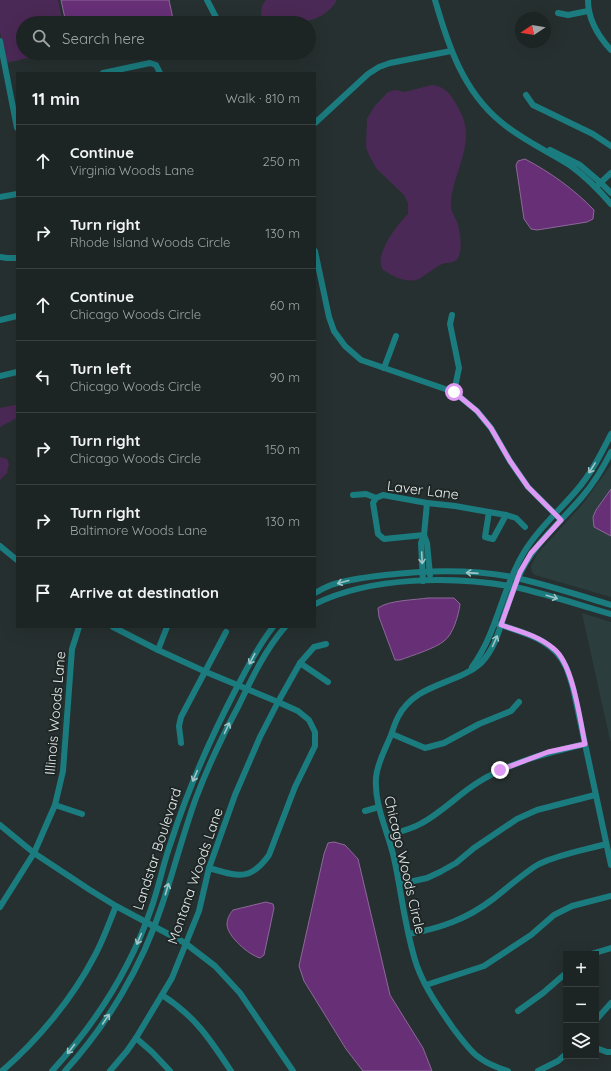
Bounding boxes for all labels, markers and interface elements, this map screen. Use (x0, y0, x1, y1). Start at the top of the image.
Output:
north arrow (515, 12, 551, 48)
search box (16, 16, 316, 60)
icon: search (30, 27, 52, 49)
text: Search here (62, 29, 145, 48)
text: 11 min (32, 88, 80, 109)
text: Walk · 810 m (225, 90, 300, 106)
text: Continue (70, 143, 134, 162)
icon: ahead (32, 150, 54, 172)
text: 250 m (263, 153, 300, 169)
text: Virginia Woods Lane (70, 162, 194, 178)
text: Turn right (70, 215, 141, 234)
icon: right (32, 222, 54, 244)
text: 130 m (265, 225, 300, 241)
text: Rhode Island Woods Circle (70, 234, 230, 250)
text: Continue (70, 287, 134, 306)
icon: ahead (32, 294, 54, 316)
text: 60 m (270, 297, 300, 313)
text: Chicago Woods Circle (70, 306, 201, 322)
text: Turn left (70, 359, 132, 378)
icon: left (32, 366, 54, 388)
text: 90 m (270, 369, 300, 385)
text: Chicago Woods Circle (70, 378, 201, 394)
route start (445, 383, 463, 401)
text: Turn right (70, 431, 141, 450)
icon: right (32, 438, 54, 460)
text: 150 m (265, 441, 300, 457)
text: Chicago Woods Circle (70, 450, 201, 466)
one-way arrow (588, 462, 596, 474)
street label: Laver Lane (386, 477, 460, 503)
text: Turn right (70, 503, 141, 522)
icon: right (32, 510, 54, 532)
text: 130 m (265, 513, 300, 529)
text: Baltimore Woods Lane (70, 522, 207, 538)
one-way arrow (418, 551, 425, 564)
one-way arrow (466, 569, 479, 576)
one-way arrow (337, 579, 350, 586)
icon: arrive (32, 582, 54, 604)
text: Arrive at destination (70, 583, 219, 602)
one-way arrow (545, 594, 558, 601)
one-way arrow (492, 636, 499, 648)
street label: Illinois Woods Lane (41, 650, 69, 776)
one-way arrow (248, 653, 255, 665)
one-way arrow (224, 722, 231, 734)
route end (491, 761, 509, 779)
one-way arrow (191, 770, 198, 782)
street label: Landstar Boulevard (129, 786, 185, 912)
street label: Chicago Woods Circle (380, 794, 430, 936)
street label: Montana Woods Lane (163, 805, 227, 946)
one-way arrow (164, 882, 171, 895)
one-way arrow (135, 932, 142, 944)
map controls (563, 951, 599, 1059)
button: + (563, 951, 599, 987)
button: − (563, 987, 599, 1023)
one-way arrow (102, 1013, 110, 1024)
button: layers (563, 1023, 599, 1059)
one-way arrow (67, 1043, 76, 1054)

